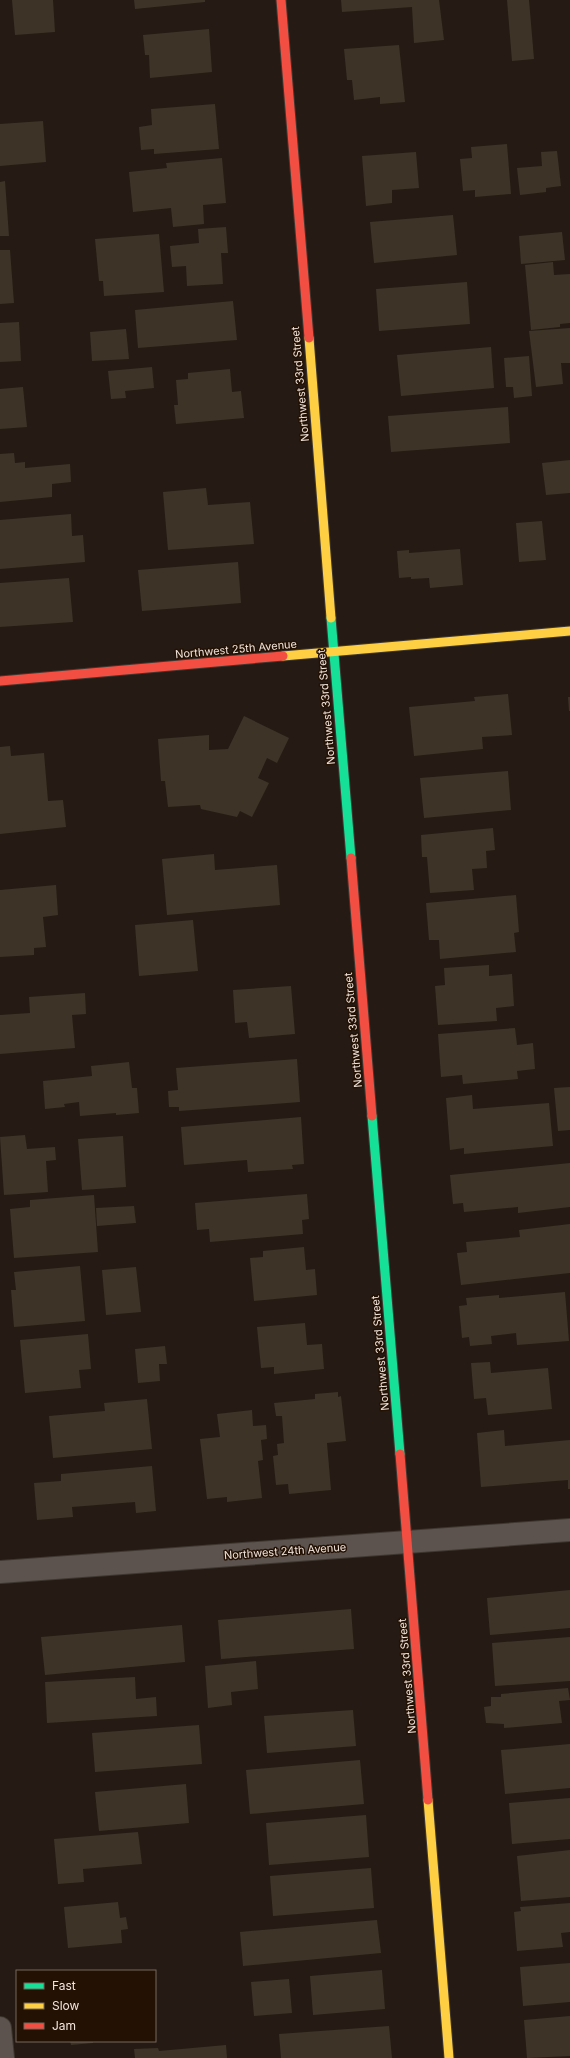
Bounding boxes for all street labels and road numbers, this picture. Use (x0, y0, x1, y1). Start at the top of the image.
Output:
street label: Northwest 33rd Street (288, 325, 312, 442)
street label: Northwest 25th Avenue (174, 637, 298, 661)
street label: Northwest 33rd Street (314, 648, 338, 765)
street label: Northwest 33rd Street (341, 971, 365, 1088)
street label: Northwest 33rd Street (368, 1294, 392, 1411)
street label: Northwest 24th Avenue (223, 1540, 347, 1562)
street label: Northwest 33rd Street (395, 1617, 419, 1734)

